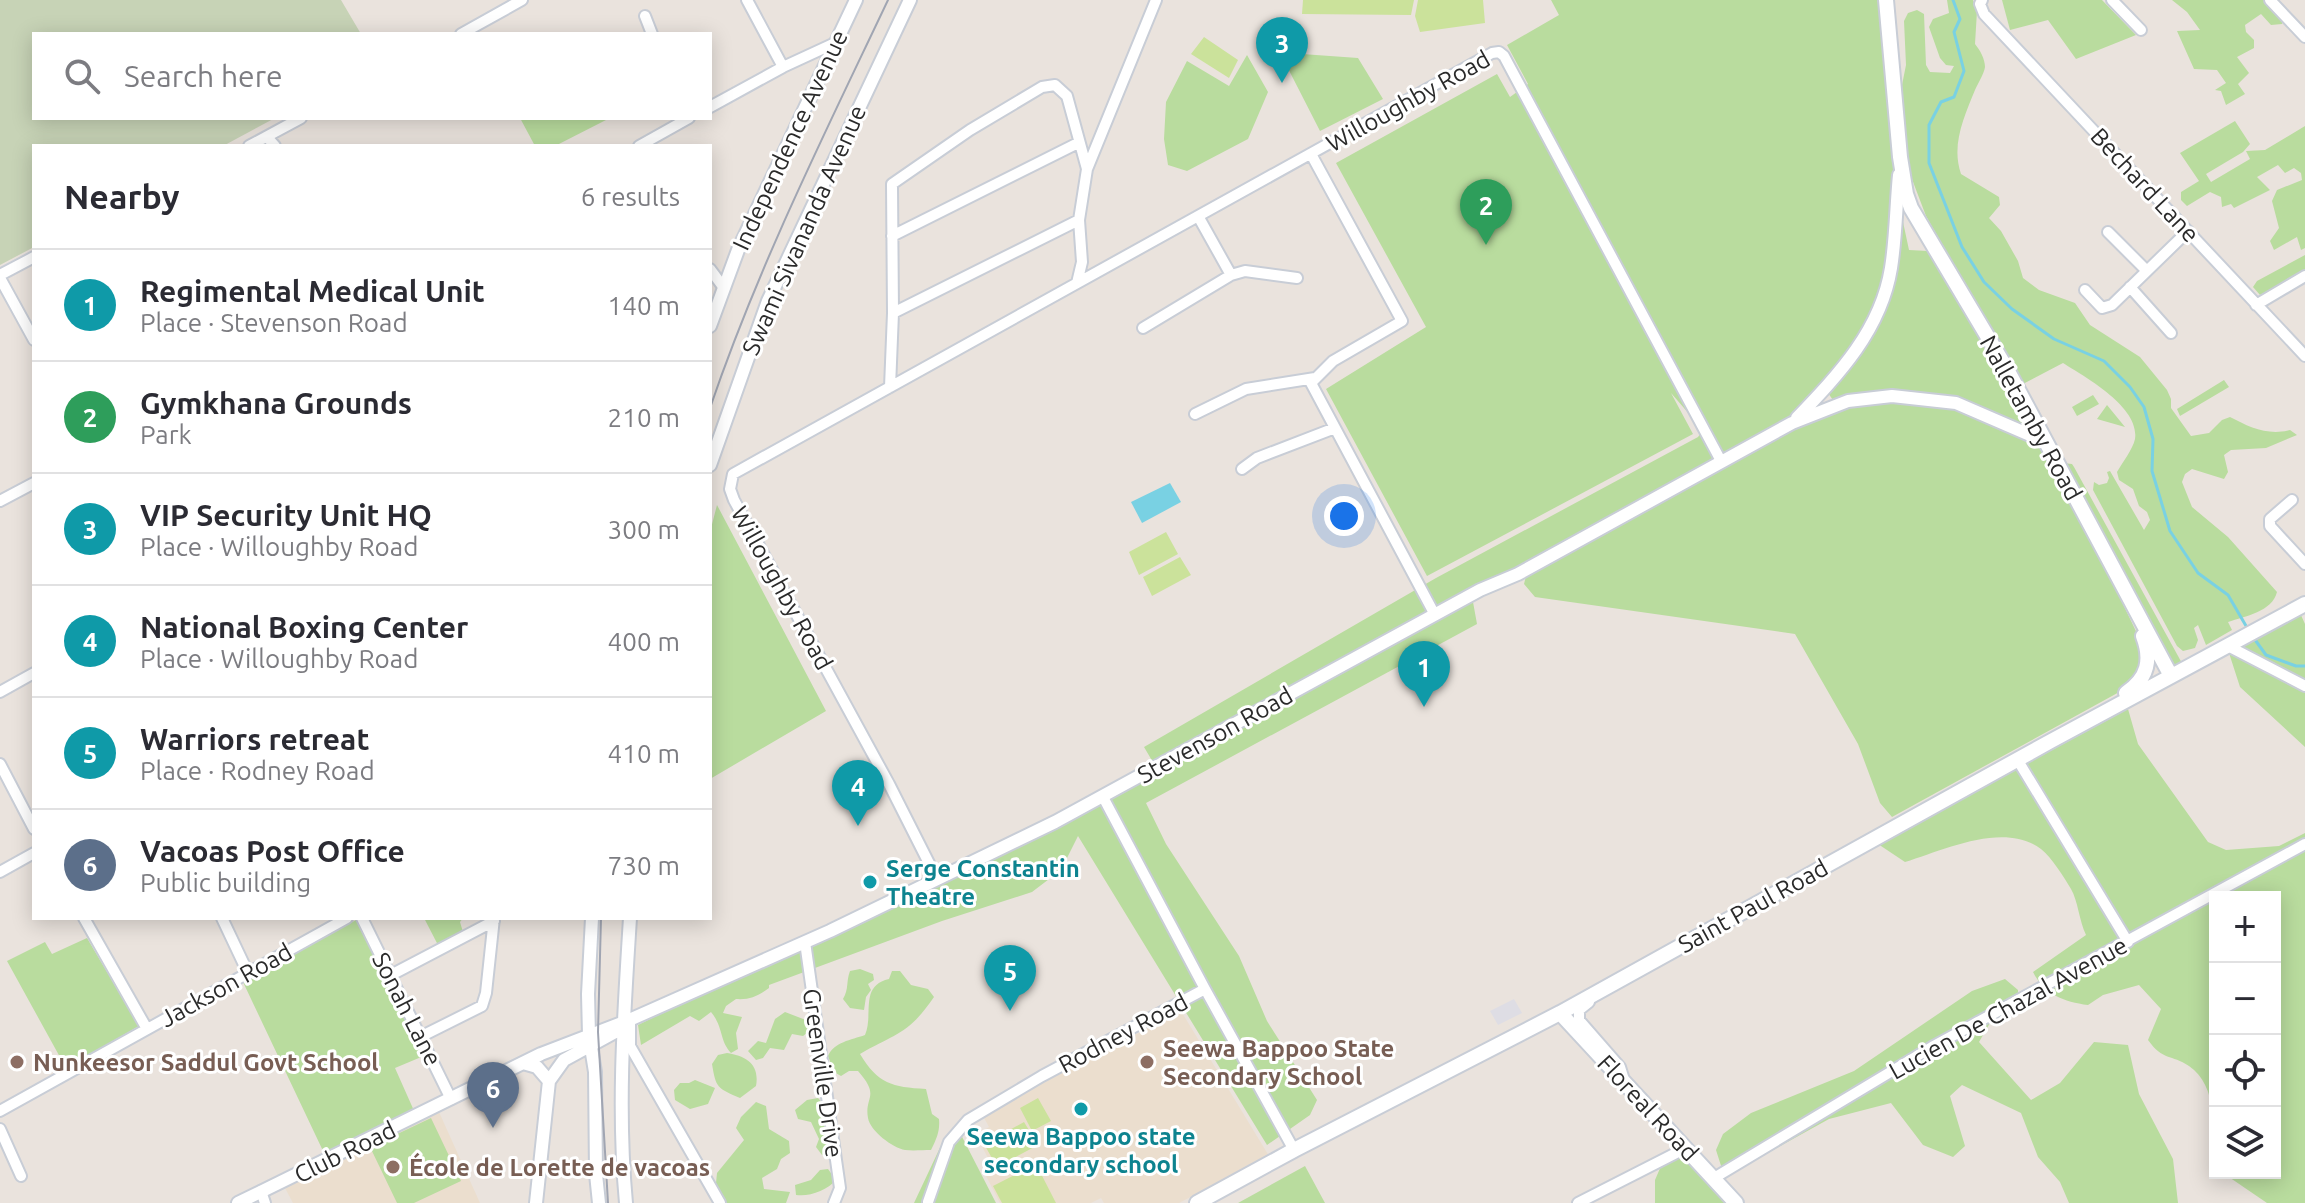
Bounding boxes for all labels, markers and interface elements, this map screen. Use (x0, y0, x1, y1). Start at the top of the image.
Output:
pin: 3 (1256, 17, 1308, 83)
street label: Independence Avenue (727, 26, 853, 254)
search box (32, 32, 712, 120)
street label: Willoughby Road (1322, 45, 1494, 157)
icon: search (60, 54, 104, 98)
text: Search here (124, 59, 283, 93)
street label: Swami Sivananda Avenue (737, 101, 871, 359)
street label: Bechard Lane (2085, 122, 2205, 248)
text: Nearby (64, 177, 179, 215)
pin: 2 (1460, 179, 1512, 245)
text: 6 results (581, 182, 680, 211)
text: Regimental Medical Unit (140, 274, 485, 308)
text: 1 (83, 291, 97, 320)
text: 140 m (608, 291, 680, 320)
text: Place · Stevenson Road (140, 308, 408, 337)
street label: Nalletamby Road (1975, 331, 2087, 505)
text: Gymkhana Grounds (140, 386, 412, 420)
text: 2 (83, 403, 97, 432)
text: 210 m (608, 403, 680, 432)
text: Park (140, 420, 192, 449)
your location (1324, 496, 1364, 536)
text: VIP Security Unit HQ (140, 498, 432, 532)
street label: Willoughby Road (726, 502, 838, 674)
text: 3 (83, 515, 97, 544)
text: 300 m (608, 515, 680, 544)
text: Place · Willoughby Road (140, 532, 418, 561)
text: National Boxing Center (140, 610, 468, 644)
text: 4 (83, 627, 97, 656)
text: 400 m (608, 627, 680, 656)
pin: 1 (1398, 641, 1450, 707)
text: Place · Willoughby Road (140, 644, 418, 673)
street label: Stevenson Road (1133, 681, 1297, 789)
text: Warriors retreat (140, 722, 369, 756)
text: 5 (83, 739, 97, 768)
text: 410 m (608, 739, 680, 768)
text: Place · Rodney Road (140, 756, 375, 785)
pin: 4 (832, 760, 884, 826)
text: Vacoas Post Office (140, 834, 405, 868)
text: 6 (83, 851, 97, 880)
text: 730 m (608, 851, 680, 880)
street label: Saint Paul Road (1674, 854, 1832, 958)
place label: Serge Constantin Theatre (886, 855, 1080, 910)
text: Public building (140, 868, 311, 897)
marker: Serge Constantin Theatre (861, 873, 879, 891)
map controls (2209, 891, 2281, 1179)
button: + (2209, 891, 2281, 963)
street label: Lucien De Chazal Avenue (1884, 931, 2132, 1085)
street label: Jackson Road (155, 938, 297, 1032)
pin: 5 (984, 945, 1036, 1011)
street label: Sonah Lane (367, 948, 447, 1070)
button: − (2209, 963, 2281, 1035)
street label: Greenville Drive (798, 987, 848, 1159)
street label: Rodney Road (1054, 988, 1192, 1078)
place label: Seewa Bappoo State Secondary School (1163, 1035, 1394, 1090)
button: locate (2209, 1035, 2281, 1107)
place label: Nunkeesor Saddul Govt School (33, 1049, 379, 1076)
street label: Floreal Road (1592, 1050, 1704, 1166)
marker: Nunkeesor Saddul Govt School (8, 1053, 26, 1071)
marker: Seewa Bappoo State Secondary School (1138, 1053, 1156, 1071)
pin: 6 (467, 1062, 519, 1128)
marker: Seewa Bappoo state secondary school (1072, 1100, 1090, 1118)
button: layers (2209, 1107, 2281, 1179)
street label: Club Road (290, 1116, 400, 1188)
place label: Seewa Bappoo state secondary school (967, 1123, 1196, 1178)
place label: École de Lorette de vacoas (409, 1152, 710, 1181)
marker: École de Lorette de vacoas (384, 1158, 402, 1176)

